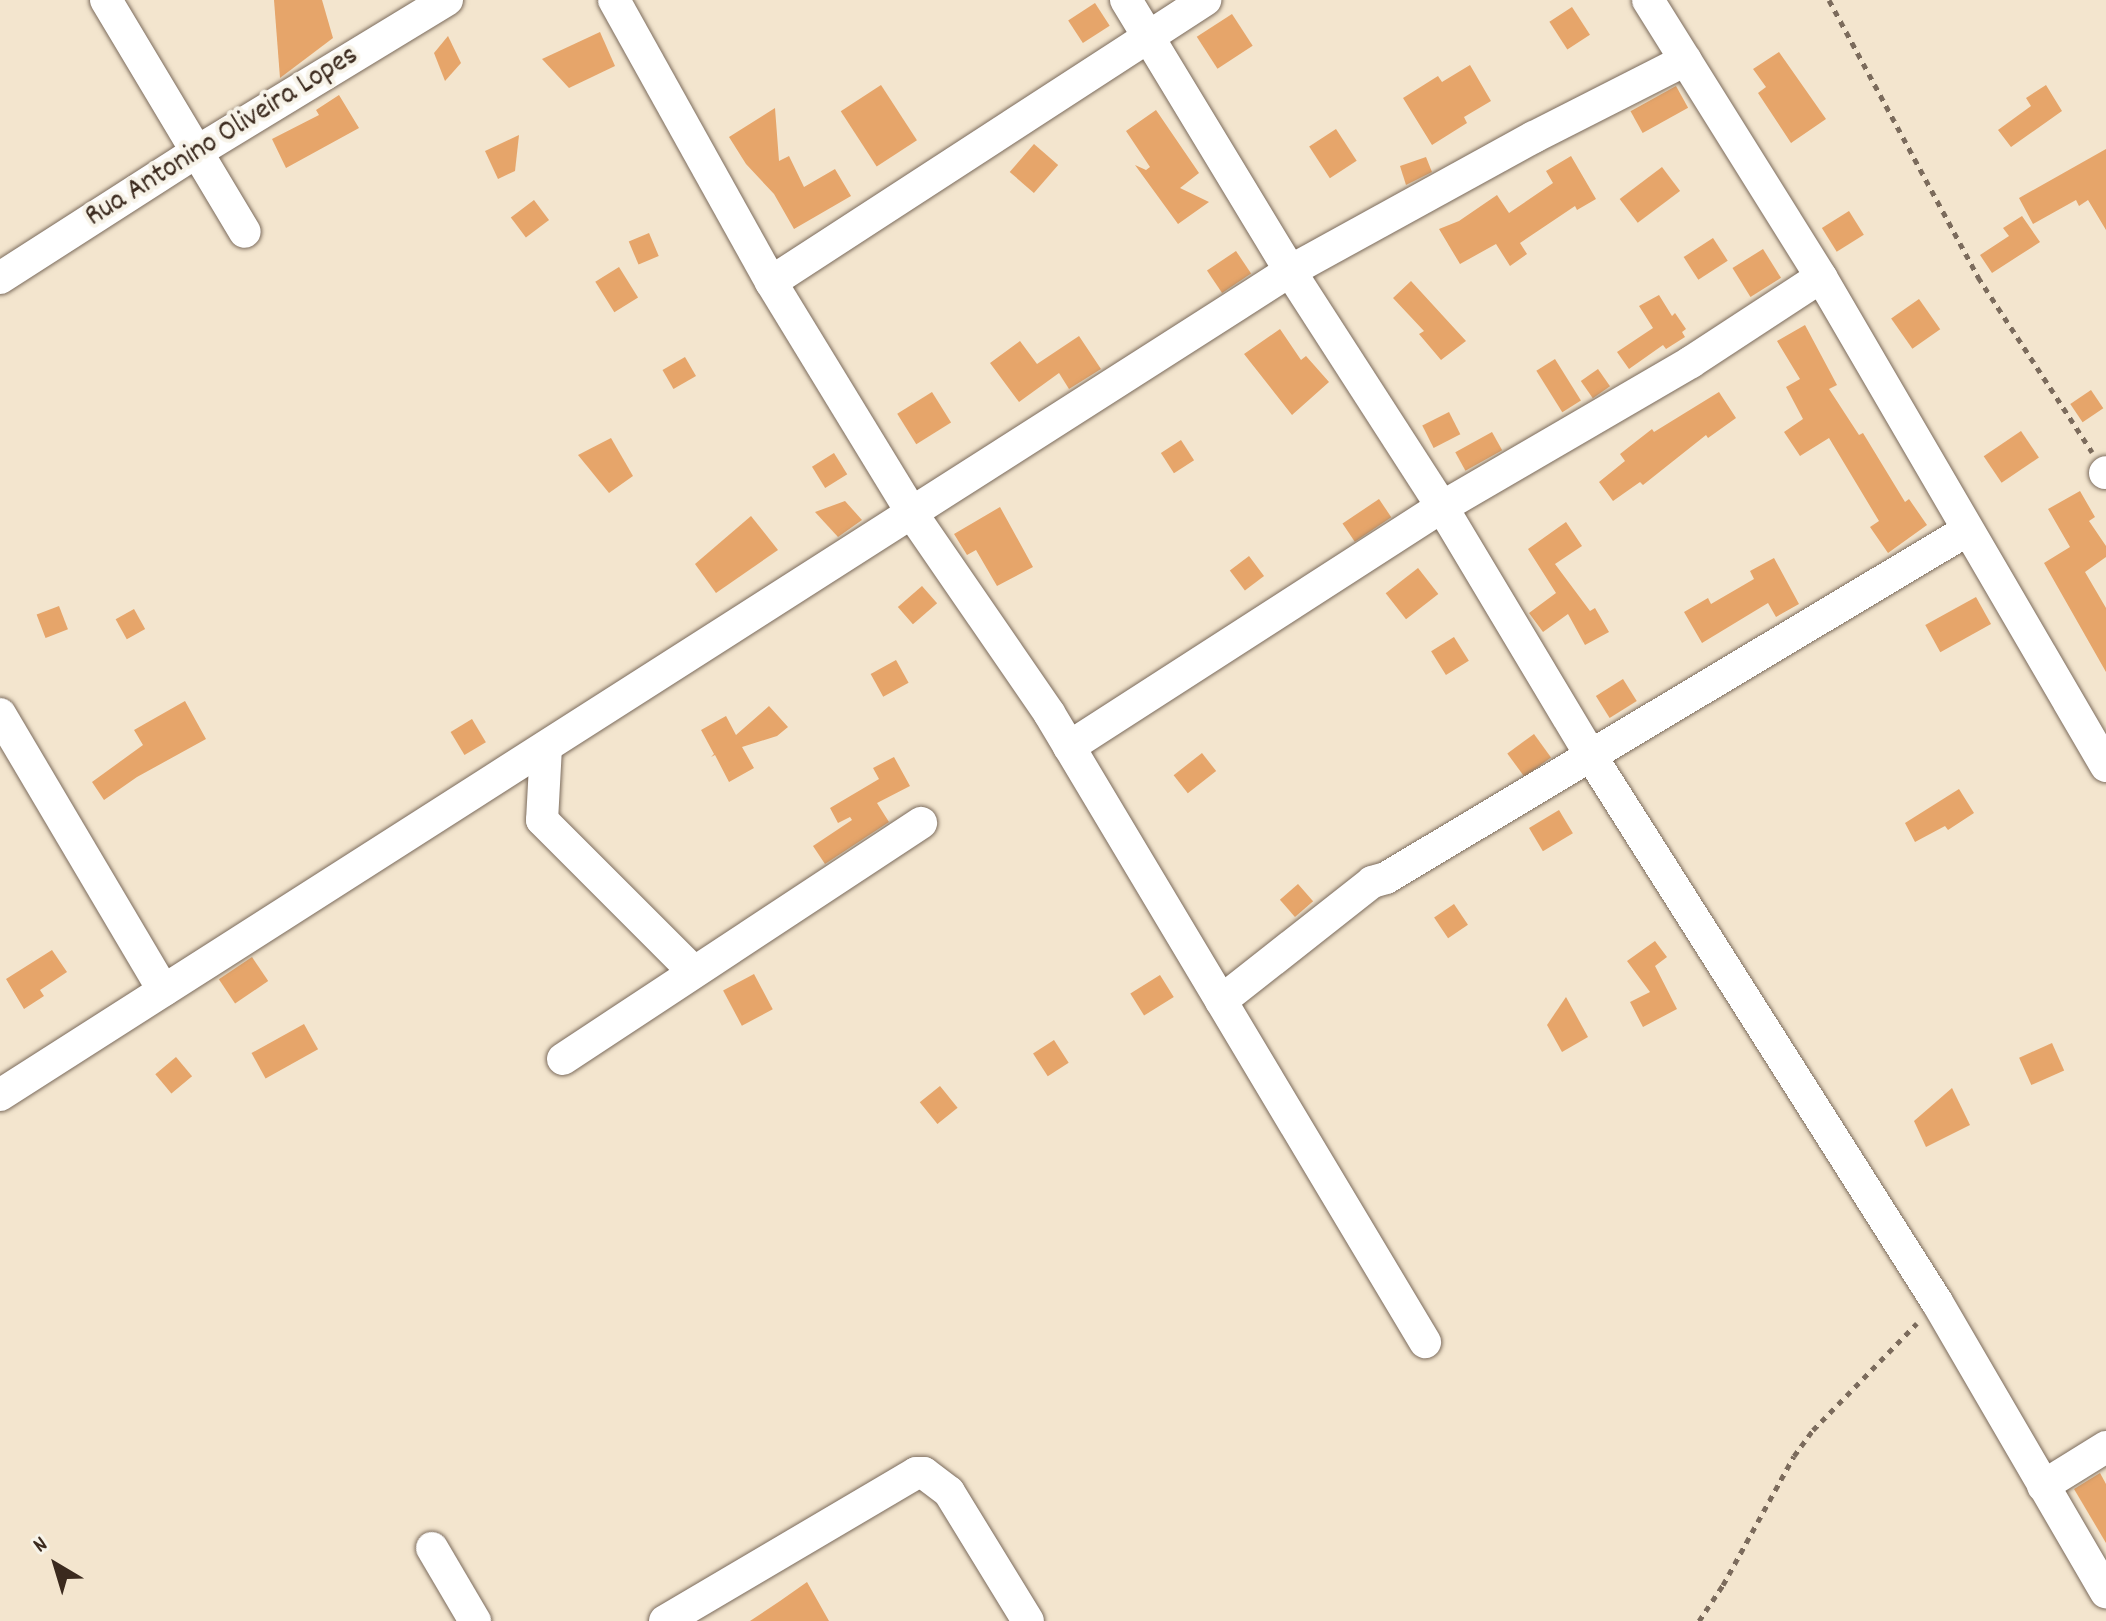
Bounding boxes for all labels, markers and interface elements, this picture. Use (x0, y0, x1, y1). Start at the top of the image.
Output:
street label: Rua Antonino Oliveira Lopes (80, 39, 366, 237)
north arrow (16, 1525, 96, 1605)
text: N (27, 1530, 55, 1561)

